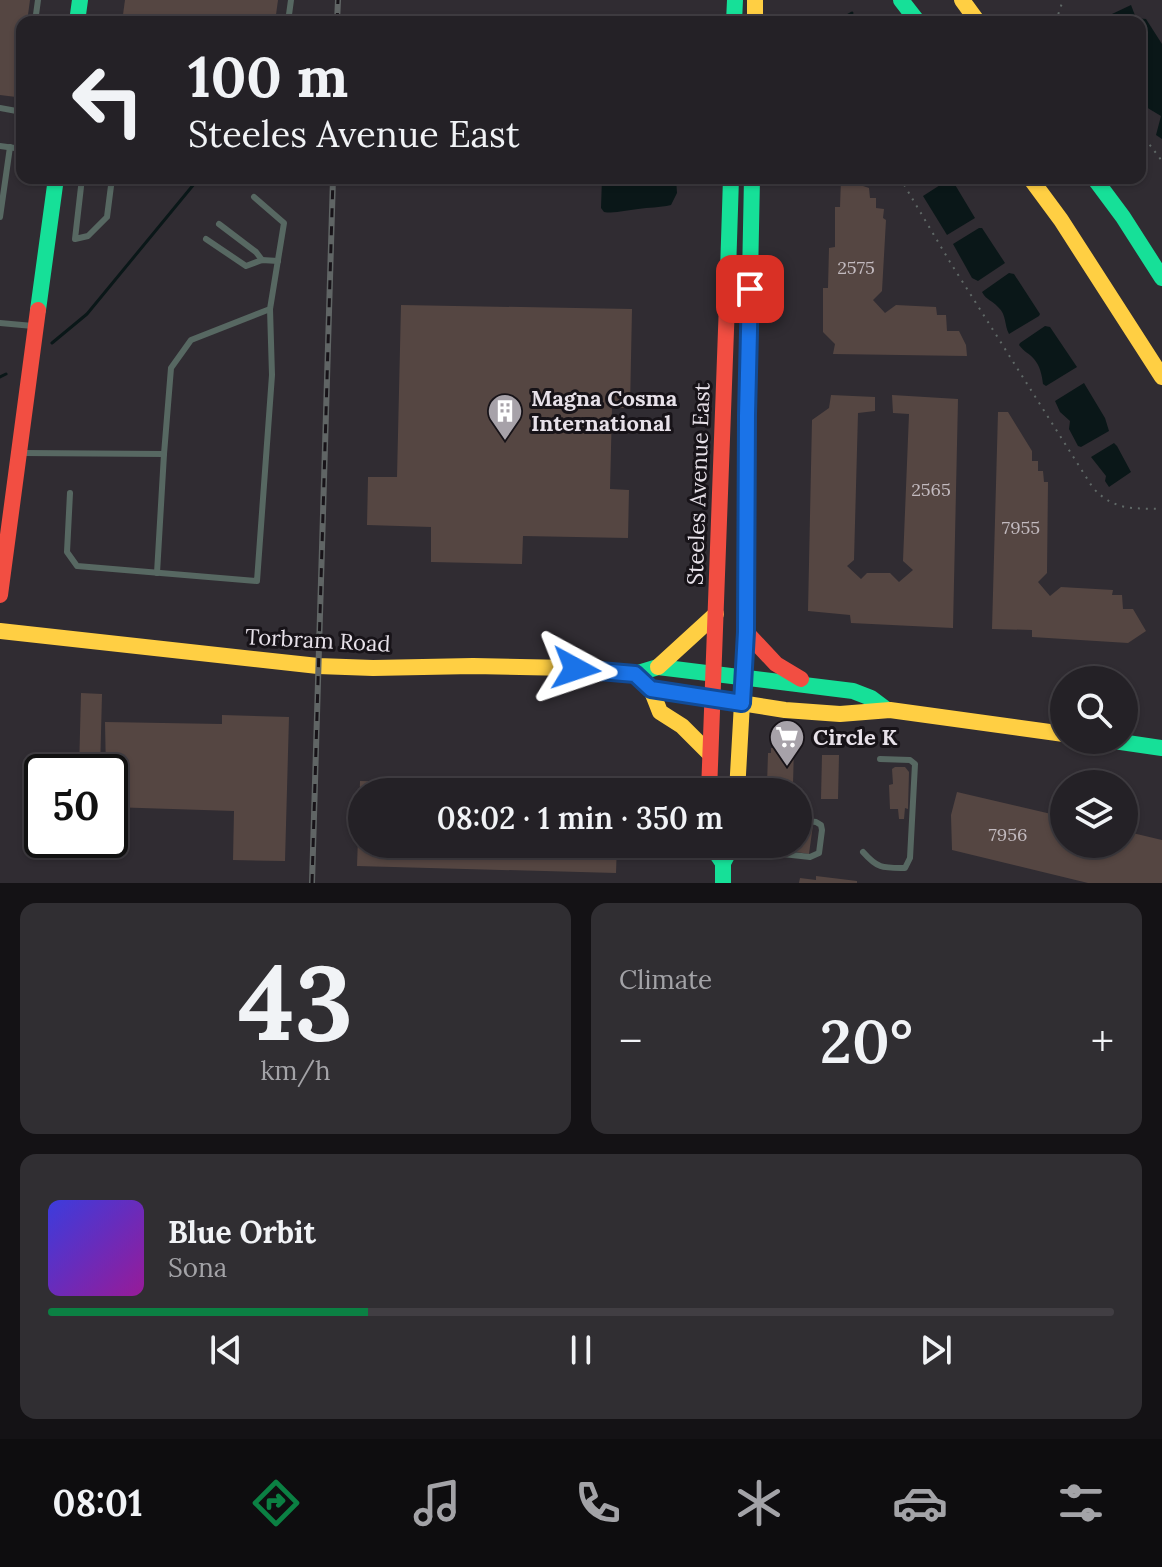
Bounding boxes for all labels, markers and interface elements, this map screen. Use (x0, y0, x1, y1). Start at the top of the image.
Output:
text: 100 m (188, 41, 348, 112)
icon: left (56, 48, 160, 152)
text: Steeles Avenue East (188, 111, 520, 157)
pin (716, 255, 784, 323)
house number: 2575 (837, 256, 875, 279)
icon: arrive (728, 267, 772, 311)
street label: Steeles Avenue East (680, 382, 716, 586)
place label: Magna Cosma International (531, 384, 678, 437)
building icon: Magna Cosma International (486, 392, 524, 442)
house number: 2565 (911, 478, 951, 501)
house number: 7955 (1002, 516, 1040, 539)
street label: Torbram Road (245, 622, 391, 658)
position arrow (534, 627, 618, 711)
map controls (1050, 666, 1138, 858)
button: search (1050, 666, 1138, 754)
supermarket icon: Circle K (768, 718, 806, 768)
place label: Circle K (813, 723, 898, 751)
speed limit sign: 50 (24, 754, 128, 858)
button: layers (1050, 770, 1138, 858)
text: 08:02 · 1 min · 350 m (437, 799, 723, 837)
house number: 7956 (989, 823, 1027, 846)
text: 43 (238, 935, 353, 1068)
text: Climate (619, 963, 712, 996)
text: 20° (820, 1003, 913, 1079)
text: − (619, 1013, 642, 1069)
text: + (1091, 1013, 1114, 1069)
text: km/h (260, 1054, 331, 1087)
text: Blue Orbit (168, 1213, 316, 1251)
text: Sona (168, 1251, 227, 1284)
icon: previous (204, 1328, 248, 1372)
icon: pause (559, 1328, 603, 1372)
icon: next (914, 1328, 958, 1372)
icon: directions (248, 1475, 304, 1531)
icon: music (409, 1475, 465, 1531)
icon: phone (570, 1475, 626, 1531)
icon: climate (731, 1475, 787, 1531)
icon: car (892, 1475, 948, 1531)
icon: filters (1053, 1475, 1109, 1531)
text: 08:01 (53, 1480, 143, 1526)

